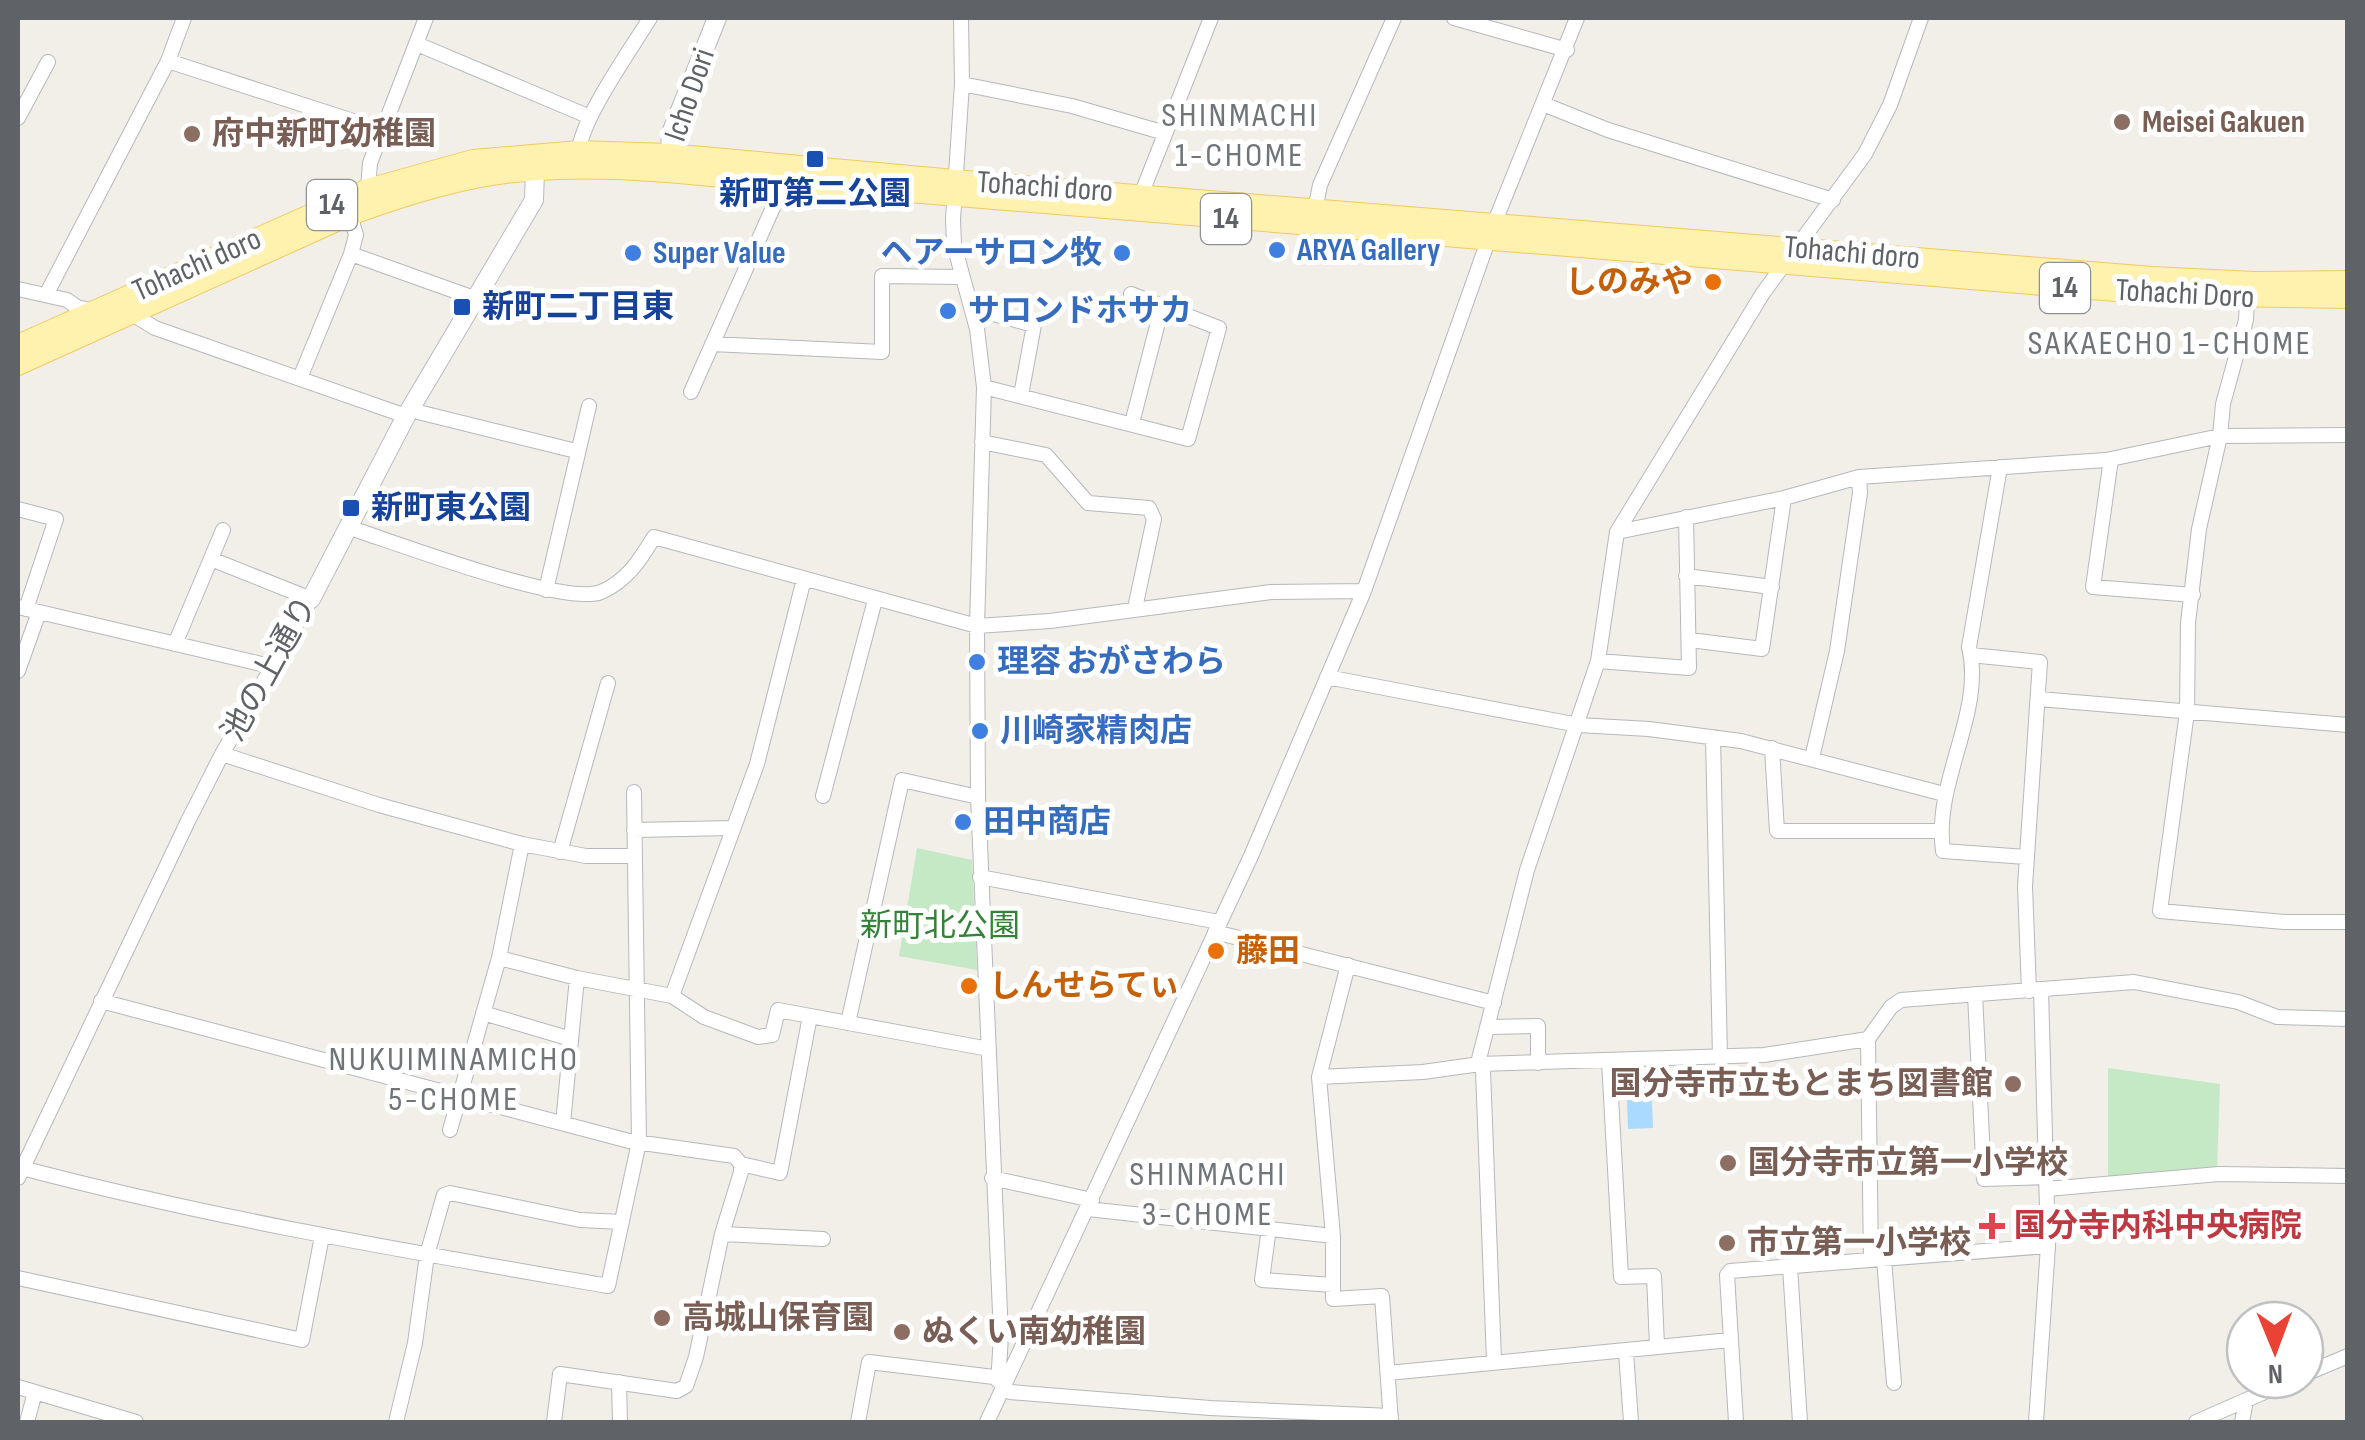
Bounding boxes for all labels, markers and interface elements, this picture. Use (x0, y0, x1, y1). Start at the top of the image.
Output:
street label: Icho Dori (656, 44, 724, 146)
district label: SHINMACHI 1-CHOME (1161, 94, 1319, 177)
place label: Meisei Gakuen (2142, 103, 2305, 142)
marker: Meisei Gakuen (2111, 111, 2133, 133)
place label: 府中新町幼稚園 (212, 115, 436, 154)
marker: 府中新町幼稚園 (181, 123, 203, 145)
marker: 新町第二公園 (804, 148, 826, 170)
street label: Tohachi doro (976, 163, 1114, 211)
place label: 新町第二公園 (719, 175, 911, 214)
road number: 14 (307, 180, 357, 230)
road number: 14 (1201, 194, 1251, 244)
street label: Tohachi doro (127, 219, 267, 311)
street label: Tohachi doro (1782, 228, 1922, 278)
place label: ARYA Gallery (1296, 231, 1440, 270)
place label: Super Value (653, 234, 786, 273)
place label: ヘアーサロン牧 (881, 234, 1102, 273)
marker: ARYA Gallery (1266, 239, 1288, 261)
marker: Super Value (622, 242, 644, 264)
marker: ヘアーサロン牧 (1111, 242, 1133, 264)
place label: しのみや (1565, 263, 1693, 302)
road number: 14 (2040, 263, 2090, 313)
marker: しのみや (1702, 271, 1724, 293)
street label: Tohachi Doro (2115, 271, 2255, 317)
place label: 新町二丁目東 (482, 288, 674, 327)
place label: サロンドホサカ (968, 292, 1192, 331)
marker: 新町二丁目東 (451, 296, 473, 318)
marker: サロンドホサカ (937, 300, 959, 322)
district label: SAKAECHO 1-CHOME (2028, 322, 2312, 365)
place label: 新町東公園 (371, 489, 531, 528)
marker: 新町東公園 (340, 497, 362, 519)
street label: 池の上通り (214, 590, 326, 748)
place label: 理容 おがさわら (997, 643, 1226, 682)
marker: 理容 おがさわら (966, 651, 988, 673)
place label: 川崎家精肉店 (1000, 712, 1192, 751)
marker: 川崎家精肉店 (969, 720, 991, 742)
place label: 田中商店 (983, 803, 1111, 842)
marker: 田中商店 (952, 811, 974, 833)
park label: 新町北公園 (860, 907, 1020, 946)
place label: 藤田 (1236, 932, 1300, 971)
marker: 藤田 (1205, 940, 1227, 962)
place label: しんせらてぃ (989, 967, 1180, 1006)
marker: しんせらてぃ (958, 975, 980, 997)
district label: NUKUIMINAMICHO 5-CHOME (328, 1038, 580, 1121)
place label: 国分寺市立もとまち図書館 (1610, 1065, 1993, 1104)
marker: 国分寺市立もとまち図書館 (2002, 1073, 2024, 1095)
place label: 国分寺市立第一小学校 (1748, 1144, 2068, 1183)
marker: 国分寺市立第一小学校 (1717, 1152, 1739, 1174)
district label: SHINMACHI 3-CHOME (1129, 1153, 1287, 1236)
place label: 国分寺内科中央病院 (2014, 1207, 2302, 1246)
marker: 国分寺内科中央病院 (1979, 1213, 2005, 1239)
place label: 市立第一小学校 (1747, 1224, 1971, 1263)
marker: 市立第一小学校 (1716, 1232, 1738, 1254)
place label: 高城山保育園 (682, 1299, 874, 1338)
north arrow (2225, 1300, 2325, 1400)
marker: 高城山保育園 (651, 1307, 673, 1329)
place label: ぬくい南幼稚園 (922, 1313, 1146, 1352)
marker: ぬくい南幼稚園 (891, 1321, 913, 1343)
text: N (2268, 1357, 2283, 1390)

